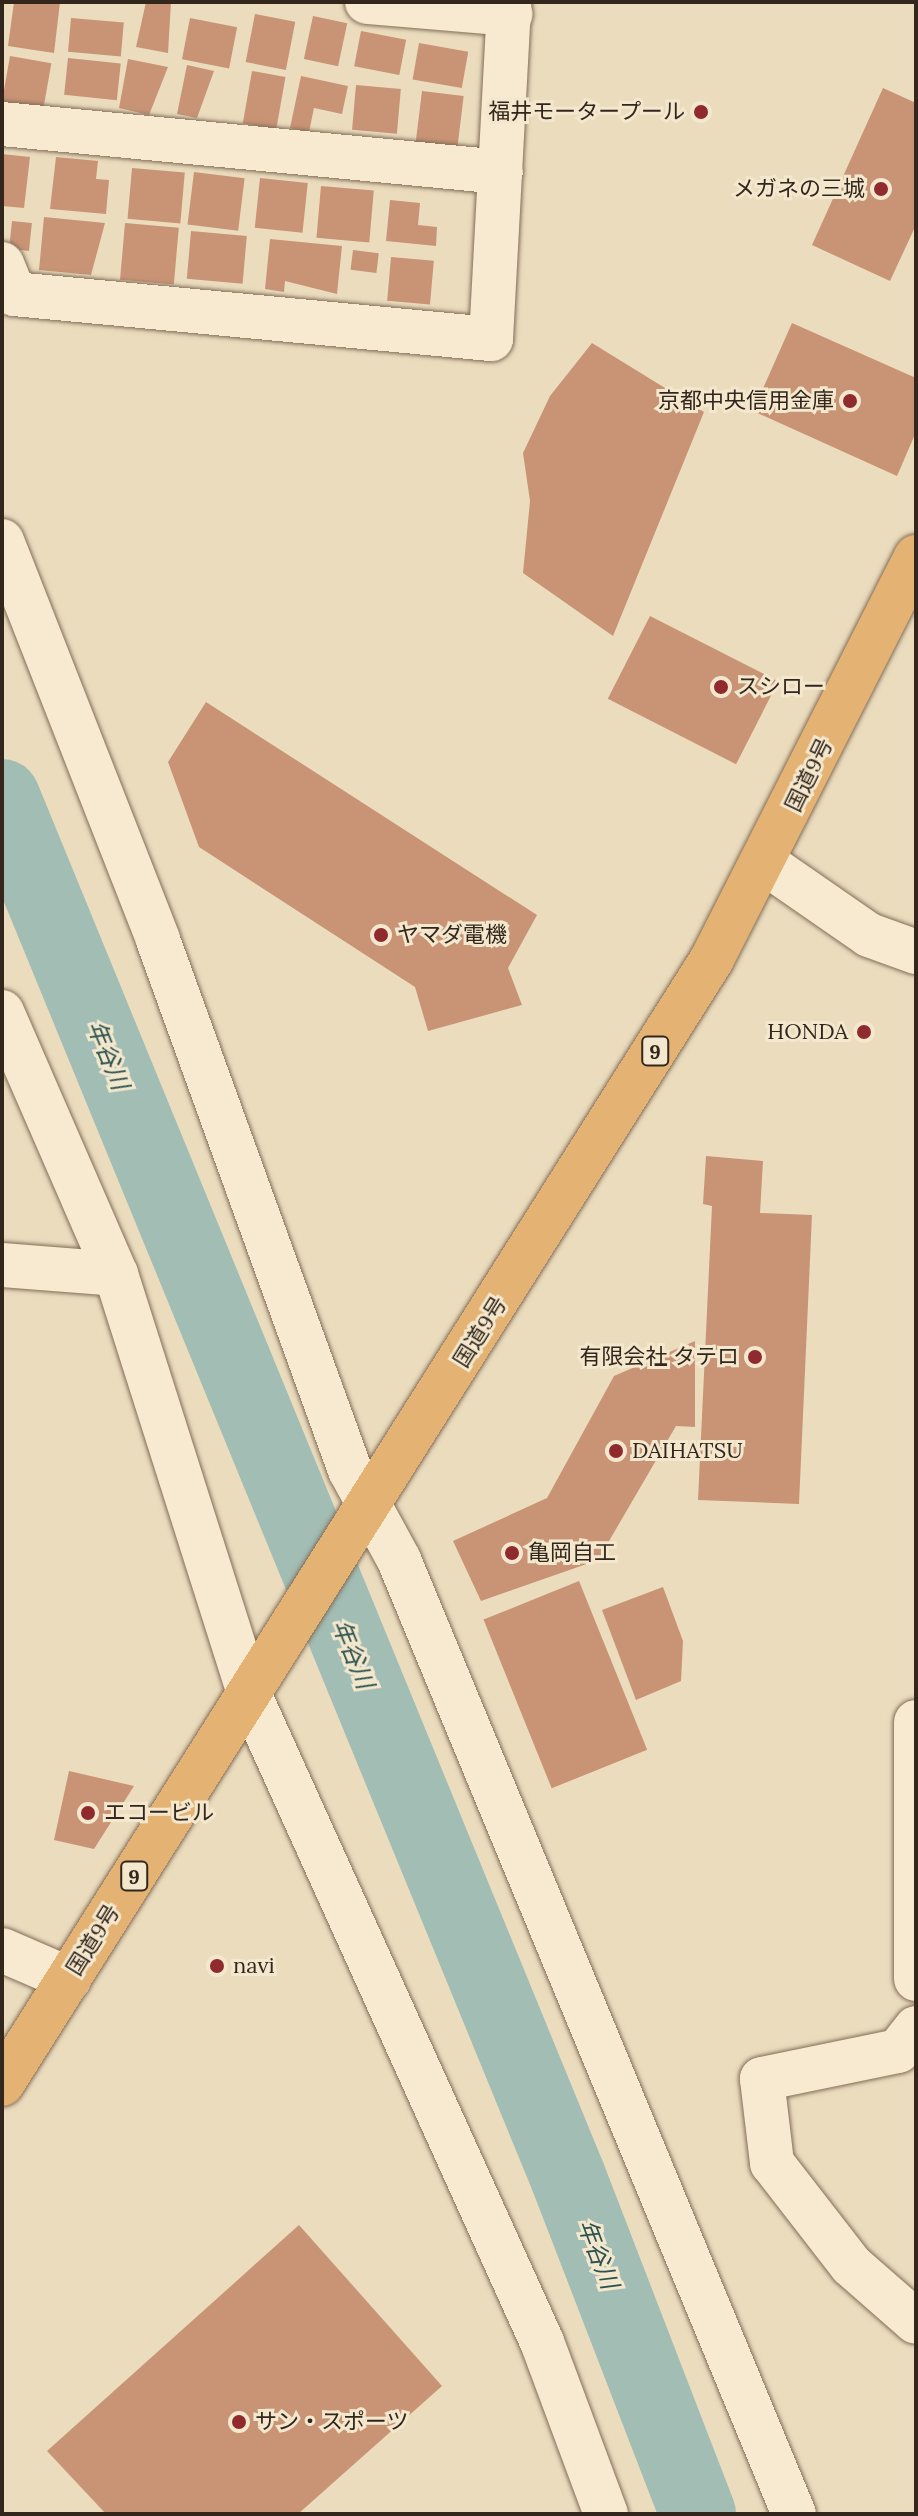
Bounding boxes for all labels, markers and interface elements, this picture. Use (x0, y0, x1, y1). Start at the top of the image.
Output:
place label: 福井モータープール (487, 99, 685, 125)
marker: 福井モータープール (692, 103, 710, 121)
place label: メガネの三城 (733, 176, 865, 202)
marker: メガネの三城 (872, 180, 890, 198)
place label: 京都中央信用金庫 (658, 388, 834, 414)
marker: 京都中央信用金庫 (841, 392, 859, 410)
place label: スシロー (737, 674, 825, 700)
marker: スシロー (712, 678, 730, 696)
street label: 国道9号 (780, 734, 838, 816)
place label: ヤマダ電機 (397, 922, 507, 948)
marker: ヤマダ電機 (372, 926, 390, 944)
water label: 年谷川 (81, 1016, 135, 1094)
place label: HONDA (767, 1019, 848, 1045)
marker: HONDA (855, 1023, 873, 1041)
road number: 9 (641, 1035, 669, 1067)
street label: 国道9号 (448, 1292, 512, 1372)
place label: 有限会社 タテロ (579, 1344, 739, 1370)
marker: 有限会社 タテロ (746, 1348, 764, 1366)
place label: DAIHATSU (632, 1438, 743, 1464)
marker: DAIHATSU (607, 1442, 625, 1460)
place label: 亀岡自工 (528, 1540, 616, 1566)
marker: 亀岡自工 (503, 1544, 521, 1562)
water label: 年谷川 (326, 1615, 380, 1693)
place label: エコービル (104, 1800, 214, 1826)
marker: エコービル (79, 1804, 97, 1822)
road number: 9 (120, 1860, 148, 1892)
street label: 国道9号 (61, 1900, 125, 1980)
place label: navi (233, 1953, 275, 1979)
marker: navi (208, 1957, 226, 1975)
water label: 年谷川 (572, 2215, 624, 2293)
place label: サン・スポーツ (255, 2409, 409, 2435)
marker: サン・スポーツ (230, 2413, 248, 2431)

